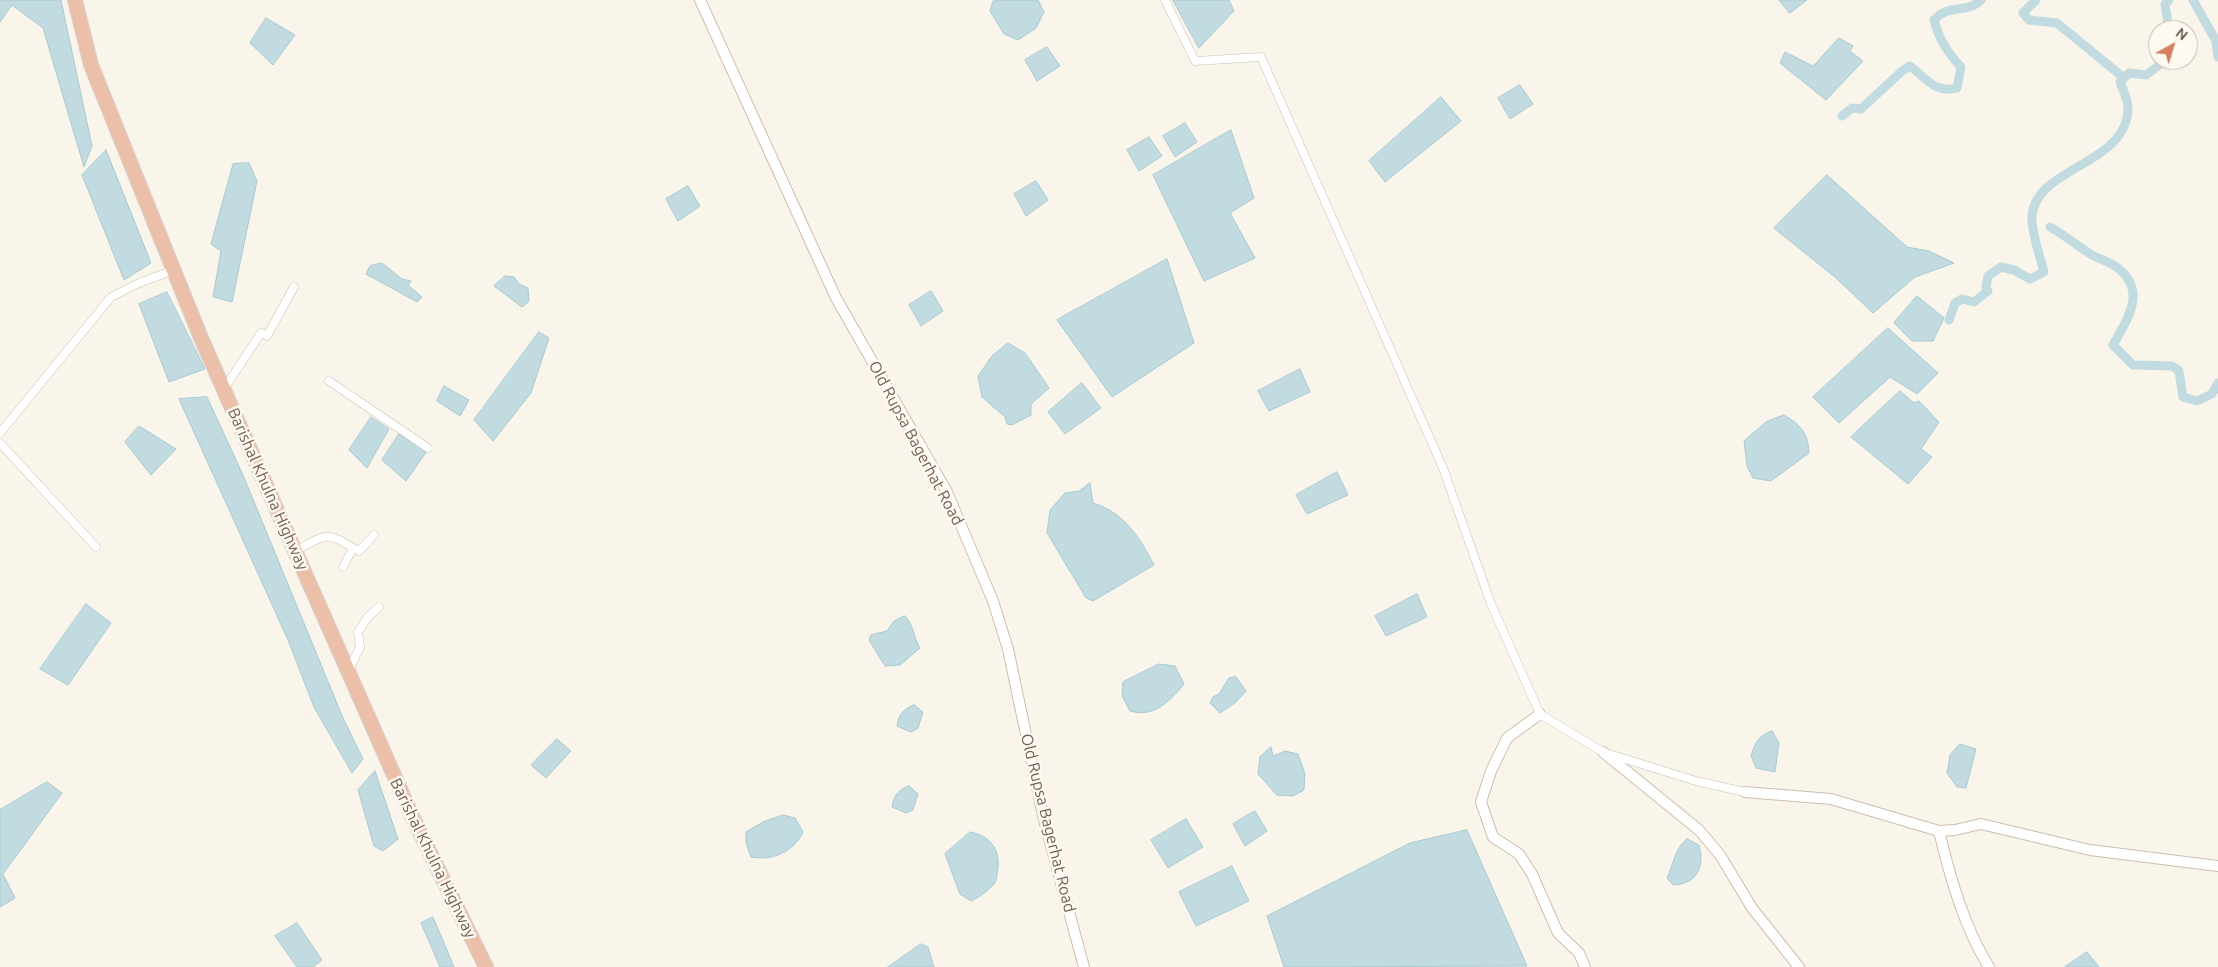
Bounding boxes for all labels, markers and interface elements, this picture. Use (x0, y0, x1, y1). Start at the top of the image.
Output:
north arrow (2148, 20, 2198, 70)
text: N (2173, 25, 2191, 44)
street label: Old Rupsa Bagerhat Road (864, 357, 968, 529)
street label: Barishal Khulna Highway (224, 405, 312, 573)
street label: Old Rupsa Bagerhat Road (1016, 732, 1080, 914)
street label: Barishal Khulna Highway (386, 775, 480, 941)

